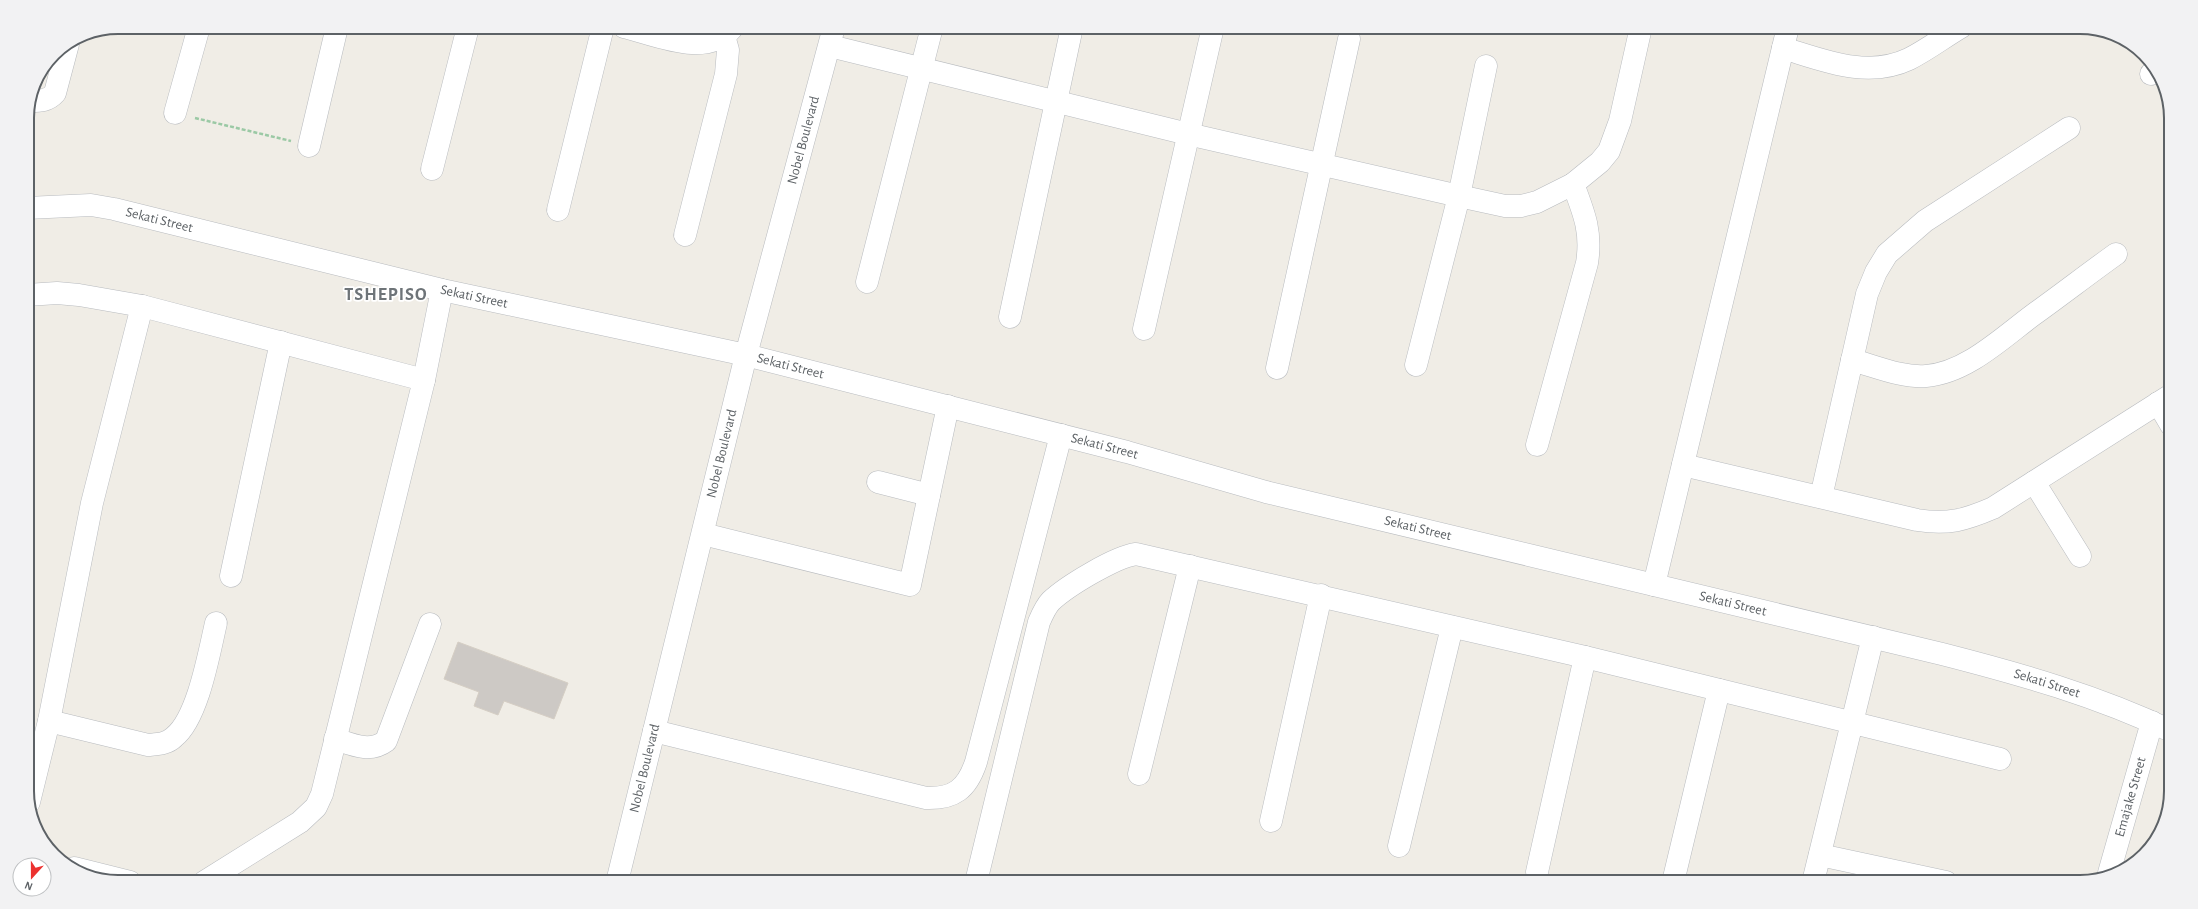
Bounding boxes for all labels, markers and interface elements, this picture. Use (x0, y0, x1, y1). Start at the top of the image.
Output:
street label: Nobel Boulevard (785, 95, 822, 186)
street label: Sekati Street (124, 205, 195, 235)
street label: Sekati Street (439, 283, 510, 311)
district label: TSHEPISO (344, 286, 428, 304)
street label: Sekati Street (756, 351, 826, 382)
street label: Nobel Boulevard (704, 408, 739, 499)
street label: Sekati Street (1069, 431, 1140, 462)
street label: Sekati Street (1383, 514, 1453, 543)
street label: Sekati Street (1698, 589, 1768, 619)
street label: Sekati Street (2012, 667, 2082, 701)
street label: Nobel Boulevard (627, 723, 662, 814)
street label: Emajake Street (2113, 755, 2149, 839)
north arrow (12, 857, 52, 897)
text: N (23, 879, 34, 892)

